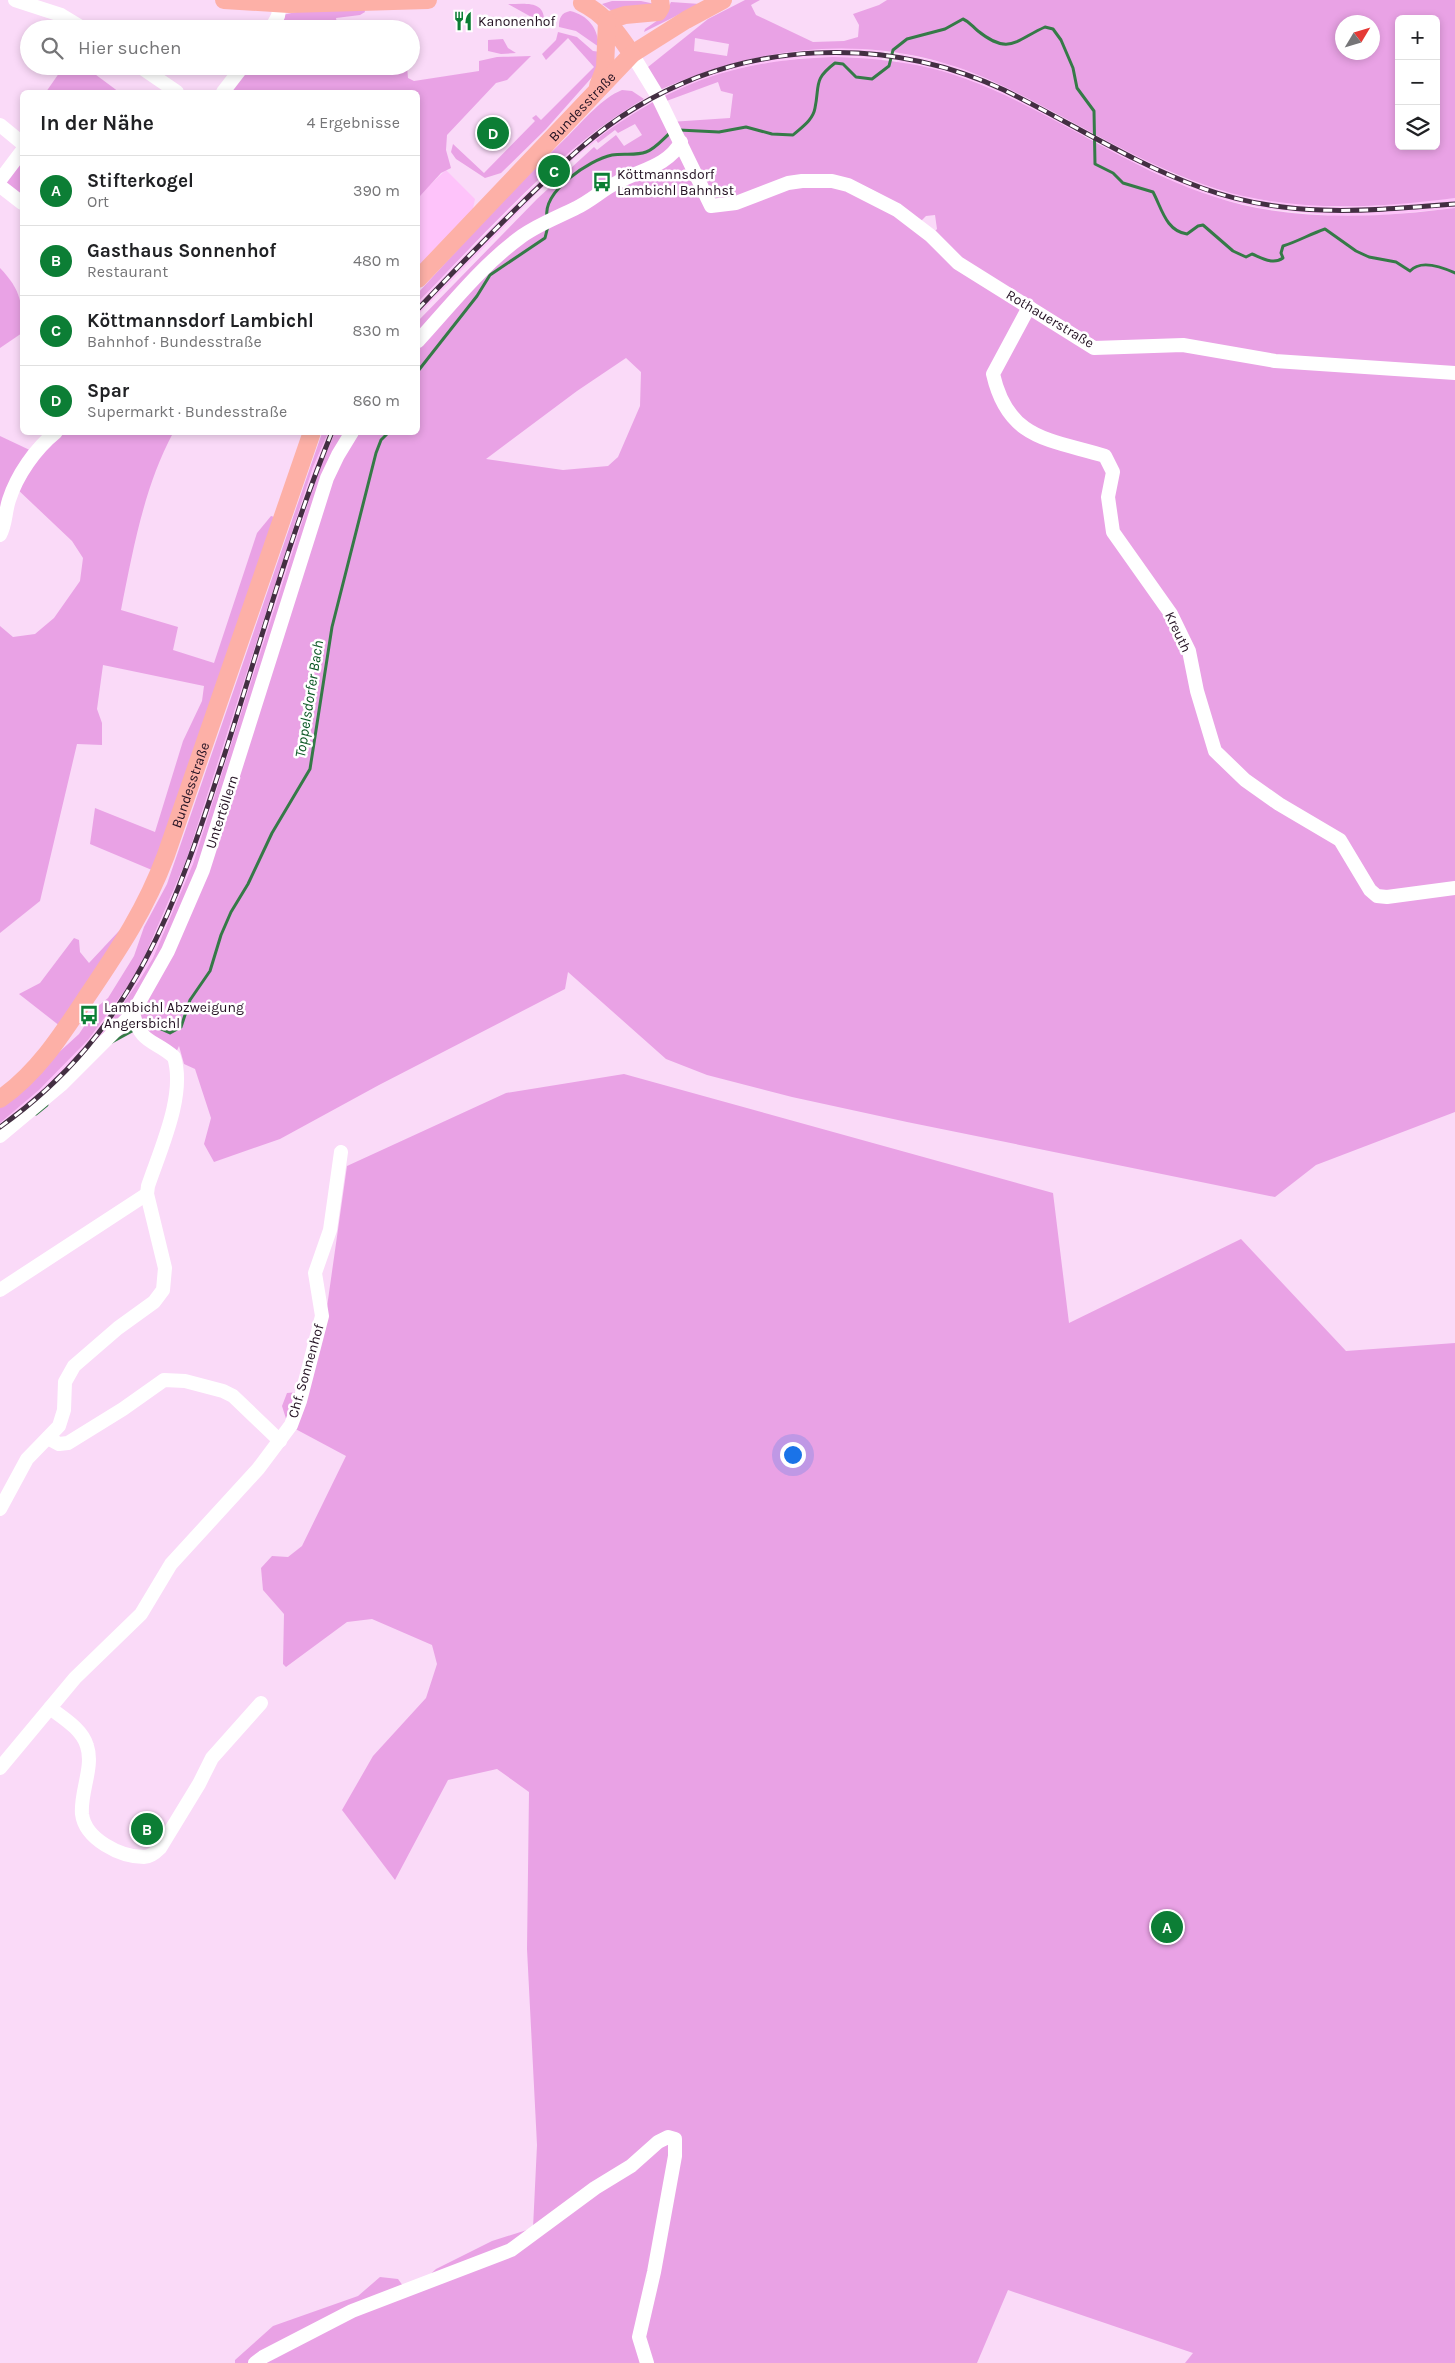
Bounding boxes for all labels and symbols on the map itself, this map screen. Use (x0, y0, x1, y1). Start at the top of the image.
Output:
restaurant icon: Kanonenhof (452, 10, 474, 32)
place label: Kanonenhof (478, 13, 555, 30)
north arrow (1335, 15, 1380, 60)
street label: Bundesstraße (545, 68, 619, 145)
pin: D (477, 114, 509, 152)
pin: C (538, 152, 570, 190)
place label: Köttmannsdorf Lambichl Bahnhst (617, 166, 734, 199)
bus stop icon: Köttmannsdorf Lambichl Bahnhst (591, 171, 613, 193)
street label: Rothauerstraße (1003, 286, 1097, 352)
street label: Kreuth (1161, 609, 1195, 655)
water label: Toppelsdorfer Bach (291, 639, 327, 759)
street label: Bundesstraße (168, 740, 213, 830)
street label: Untertöllern (202, 773, 242, 851)
place label: Lambichl Abzweigung Angersbichl (104, 999, 244, 1032)
bus stop icon: Lambichl Abzweigung Angersbichl (78, 1004, 100, 1026)
street label: Chf. Sonnenhof (284, 1322, 328, 1420)
your location (780, 1442, 806, 1468)
pin: B (131, 1810, 163, 1848)
pin: A (1151, 1908, 1183, 1946)

